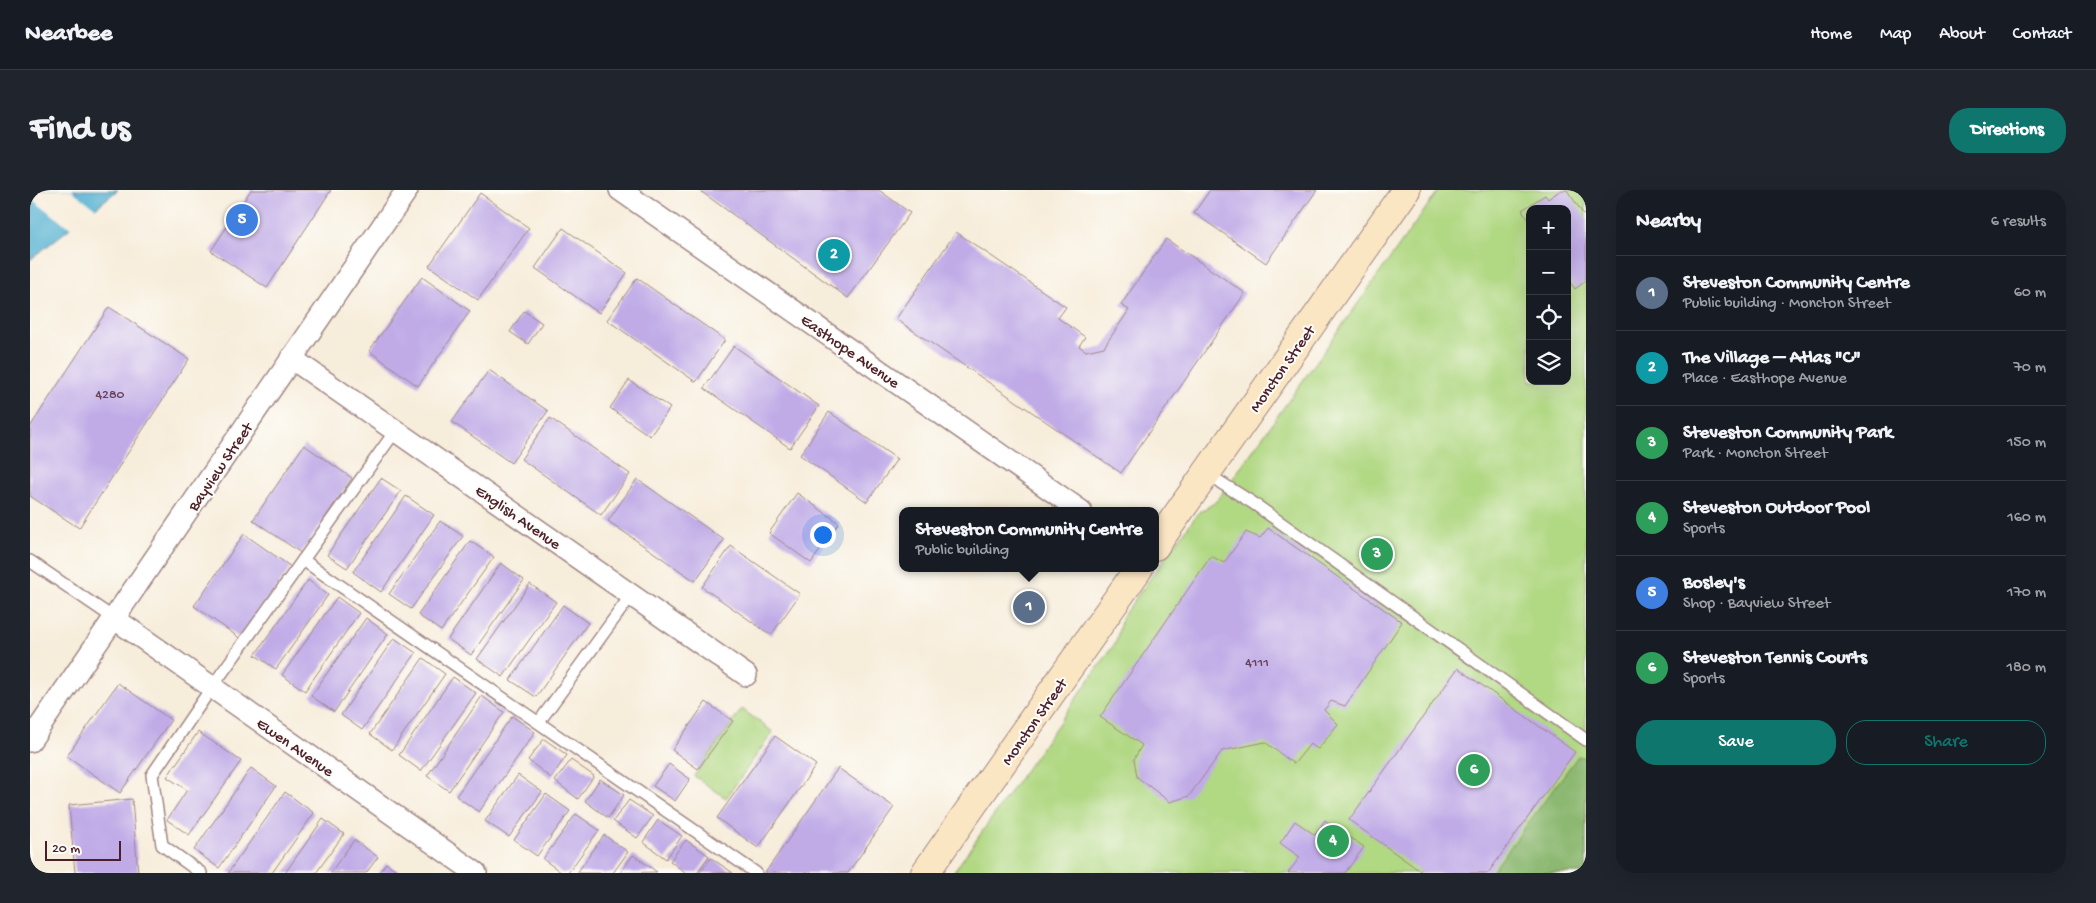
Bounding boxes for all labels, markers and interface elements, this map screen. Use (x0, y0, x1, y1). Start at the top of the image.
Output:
text: Nearbee (25, 20, 112, 49)
text: Home (1810, 24, 1852, 45)
text: Map (1880, 24, 1911, 45)
text: About (1939, 24, 1985, 45)
text: Contact (2013, 24, 2071, 45)
button: Directions (1949, 108, 2066, 153)
text: Find us (30, 110, 130, 151)
pin: 5 (226, 201, 258, 239)
map controls (1526, 205, 1571, 385)
button: + (1526, 205, 1571, 250)
text: Nearby (1636, 210, 1701, 235)
text: 6 results (1991, 213, 2046, 232)
pin: 2 (818, 236, 850, 274)
button: − (1526, 250, 1571, 295)
text: Steveston Community Centre (1683, 272, 1910, 295)
text: 1 (1649, 284, 1655, 303)
text: 60 m (2014, 284, 2046, 303)
button: locate (1526, 295, 1571, 340)
text: Public building · Moncton Street (1683, 295, 1890, 314)
street label: Easthope Avenue (796, 312, 903, 394)
street label: Moncton Street (1247, 322, 1322, 417)
button: layers (1526, 340, 1571, 385)
text: The Village – Atlas "C" (1683, 347, 1861, 370)
text: 2 (1648, 359, 1656, 378)
text: 70 m (2013, 359, 2046, 378)
text: Place · Easthope Avenue (1683, 370, 1847, 389)
house number: 4280 (95, 387, 125, 404)
street label: Bayview Street (185, 419, 259, 517)
text: Steveston Community Park (1683, 422, 1893, 445)
text: 3 (1648, 434, 1656, 453)
text: 150 m (2007, 434, 2046, 453)
text: Park · Moncton Street (1683, 445, 1827, 464)
street label: English Avenue (471, 482, 564, 556)
text: Steveston Outdoor Pool (1683, 497, 1870, 520)
popup (899, 507, 1159, 572)
text: 4 (1648, 509, 1656, 528)
text: 160 m (2007, 509, 2046, 528)
text: Steveston Community Centre (916, 519, 1142, 542)
text: Sports (1683, 520, 1725, 539)
your location (810, 522, 836, 548)
pin: 3 (1361, 535, 1393, 573)
text: Public building (916, 542, 1009, 561)
text: Bosley's (1683, 572, 1745, 595)
text: 5 (1648, 584, 1656, 603)
text: 170 m (2007, 584, 2046, 603)
pin: 1 (1013, 588, 1045, 626)
text: Shop · Bayview Street (1683, 595, 1830, 614)
text: Steveston Tennis Courts (1683, 647, 1867, 670)
house number: 4111 (1245, 655, 1269, 672)
text: 6 (1648, 659, 1656, 678)
text: 180 m (2007, 659, 2046, 678)
text: Sports (1683, 670, 1725, 689)
street label: Moncton Street (999, 675, 1074, 770)
street label: Ewen Avenue (252, 715, 337, 783)
button: Save (1636, 720, 1836, 765)
button: Share (1846, 720, 2046, 765)
pin: 6 (1458, 751, 1490, 789)
pin: 4 (1317, 822, 1349, 860)
scale bar (45, 838, 121, 861)
text: 20 m (52, 841, 80, 858)

